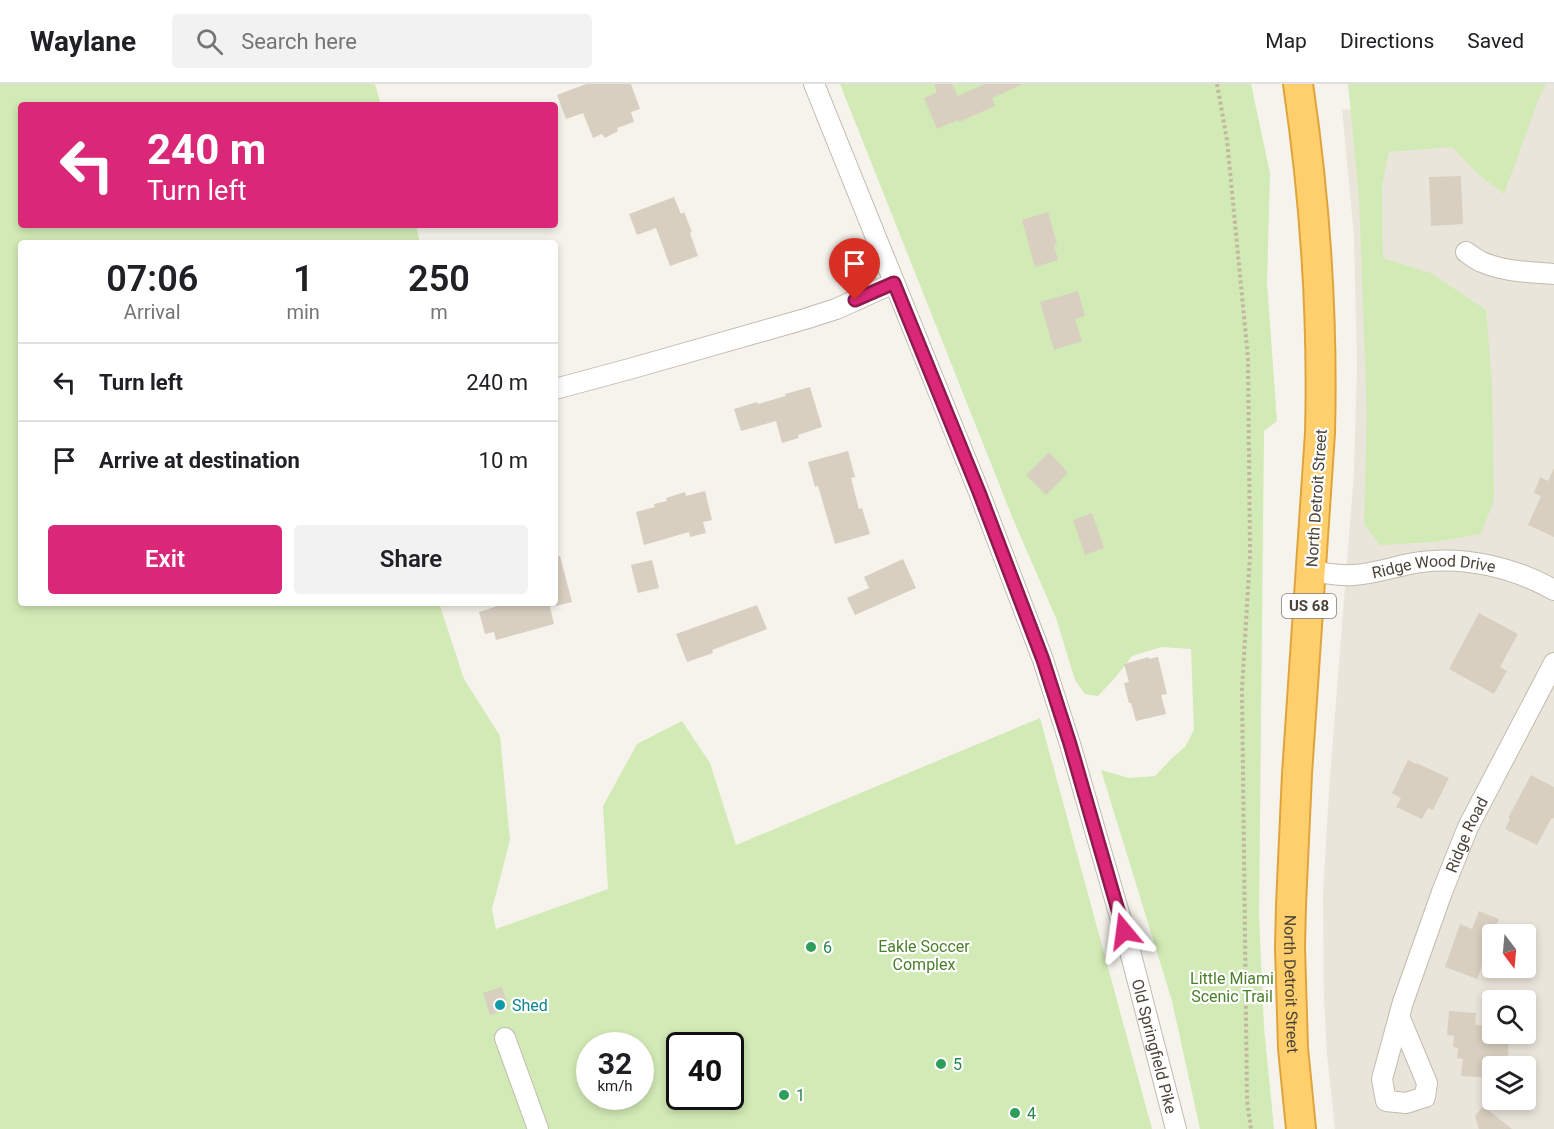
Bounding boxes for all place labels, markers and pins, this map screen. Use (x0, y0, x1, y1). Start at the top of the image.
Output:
pin (829, 238, 880, 300)
place label: 6 (823, 938, 832, 957)
marker: 6 (804, 940, 818, 954)
place label: Shed (512, 996, 548, 1015)
marker: Shed (493, 998, 507, 1012)
place label: 5 (953, 1055, 962, 1074)
marker: 5 (934, 1057, 948, 1071)
place label: 1 (796, 1086, 805, 1105)
marker: 1 (777, 1088, 791, 1102)
place label: 4 (1027, 1104, 1036, 1123)
marker: 4 (1008, 1106, 1022, 1120)

